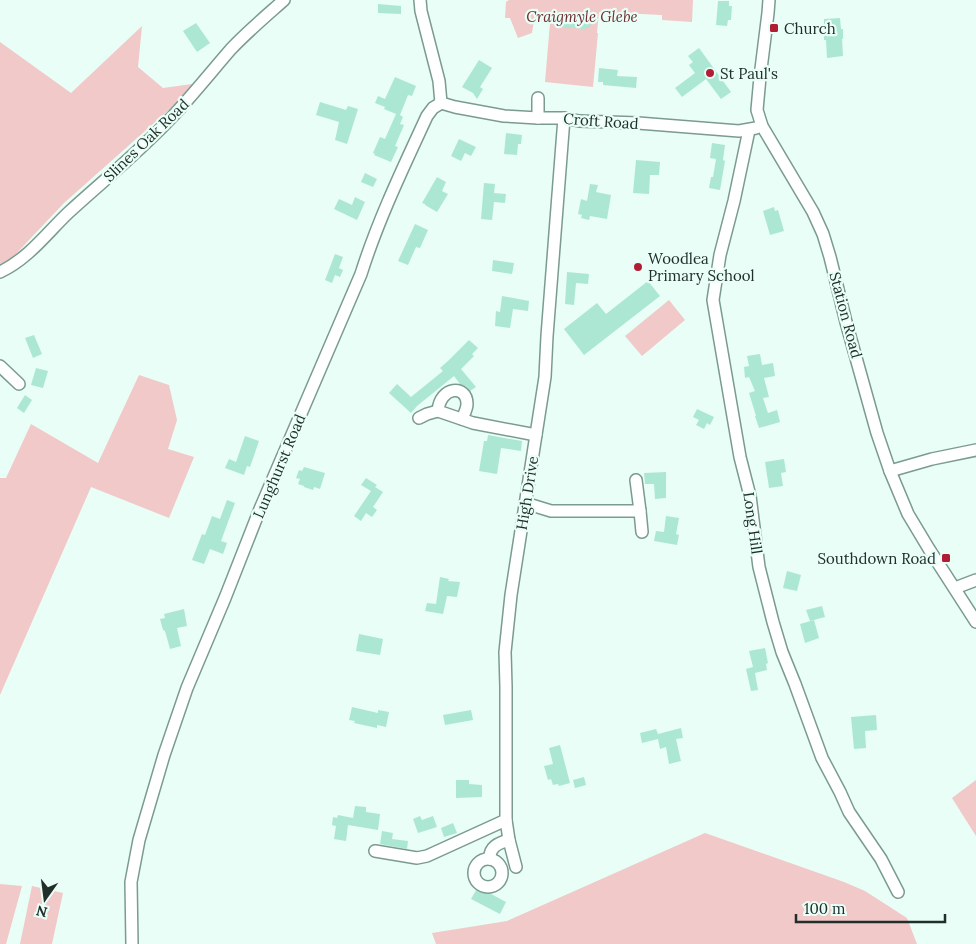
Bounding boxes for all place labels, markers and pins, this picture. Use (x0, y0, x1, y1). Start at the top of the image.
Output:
place label: Church (784, 19, 836, 38)
marker: Church (768, 22, 780, 34)
place label: St Paul's (720, 64, 778, 83)
marker: St Paul's (704, 67, 716, 79)
place label: Woodlea Primary School (648, 249, 755, 285)
marker: Woodlea Primary School (632, 261, 644, 273)
place label: Southdown Road (818, 549, 936, 568)
marker: Southdown Road (940, 552, 952, 564)

